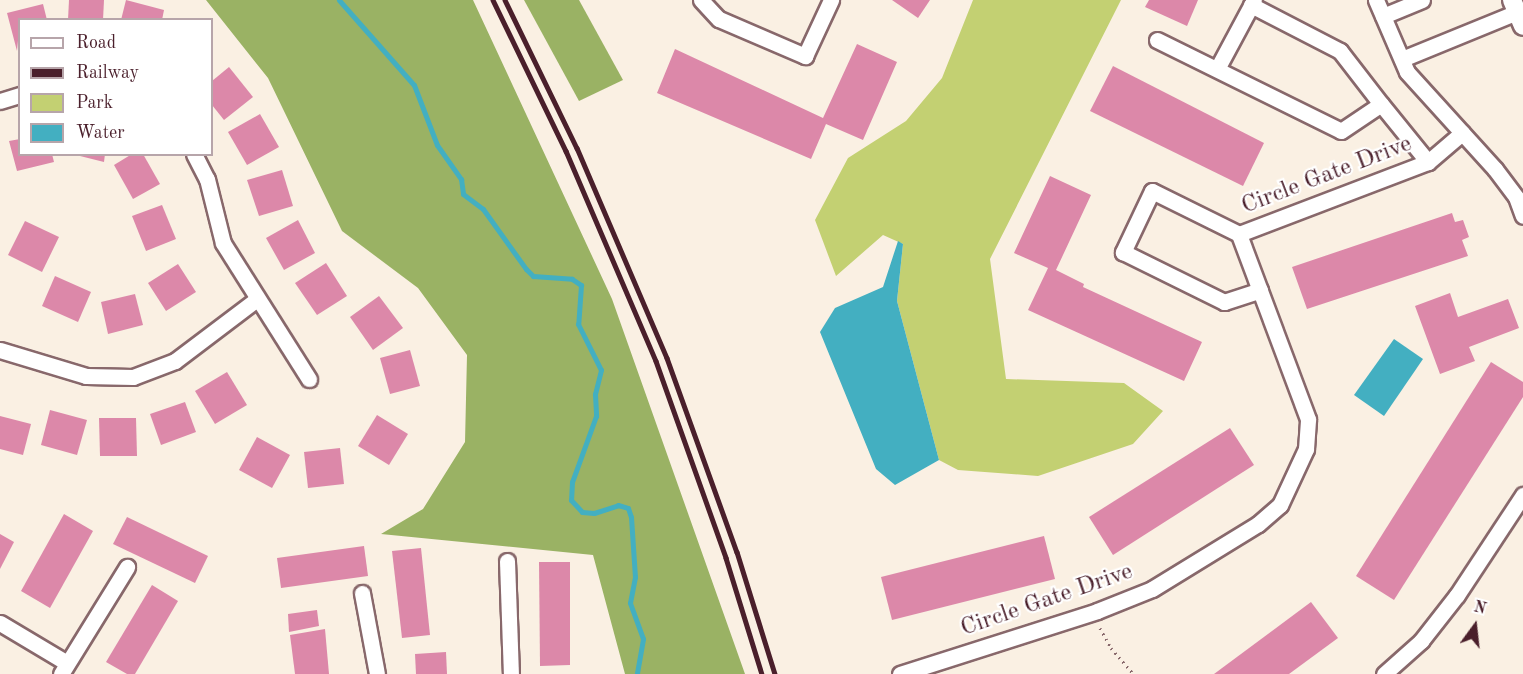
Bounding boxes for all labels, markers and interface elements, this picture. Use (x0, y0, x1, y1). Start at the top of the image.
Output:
legend (18, 18, 213, 156)
text: Road (76, 34, 116, 52)
text: Railway (76, 64, 139, 82)
text: Park (76, 94, 113, 112)
text: Water (76, 124, 125, 142)
street label: Circle Gate Drive (1238, 130, 1416, 222)
street label: Circle Gate Drive (957, 558, 1137, 644)
north arrow (1445, 596, 1505, 656)
text: N (1472, 599, 1488, 618)

